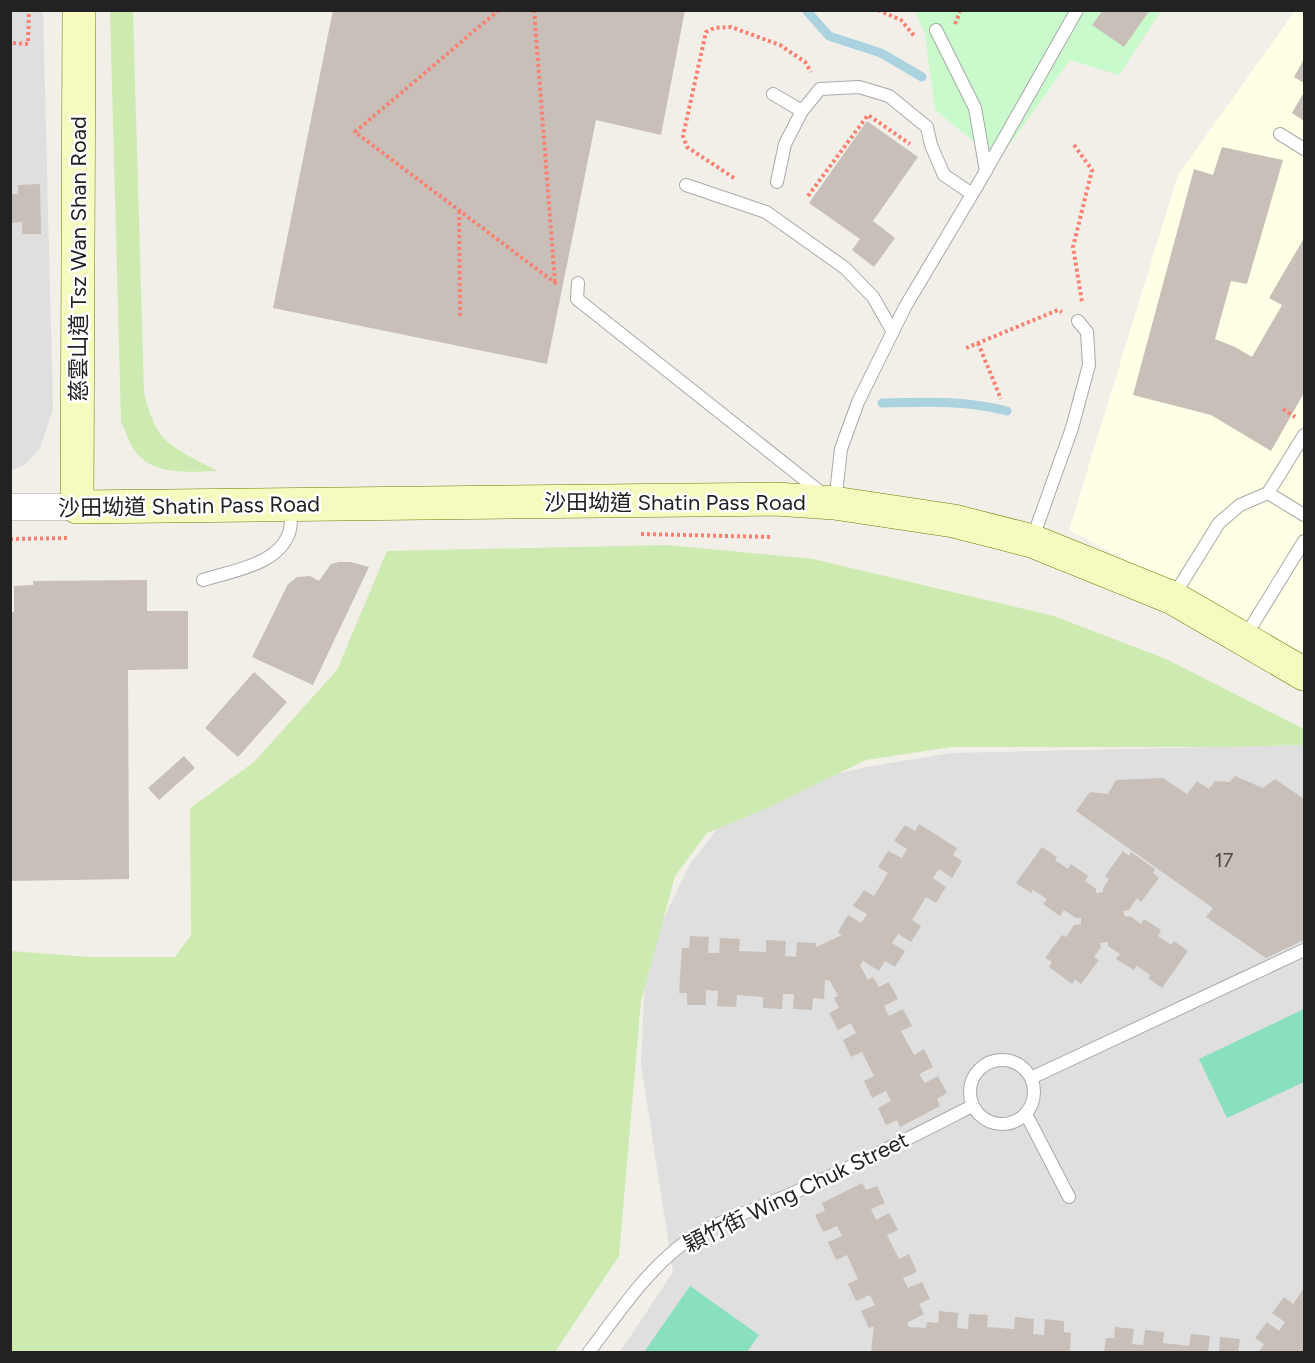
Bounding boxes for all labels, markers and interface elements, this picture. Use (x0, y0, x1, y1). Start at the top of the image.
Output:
street label: 慈雲山道 Tsz Wan Shan Road (65, 116, 92, 402)
street label: 沙田坳道 Shatin Pass Road (544, 489, 806, 516)
street label: 沙田坳道 Shatin Pass Road (58, 490, 320, 522)
house number: 17 (1215, 848, 1234, 872)
street label: 穎竹街 Wing Chuk Street (679, 1126, 913, 1258)

